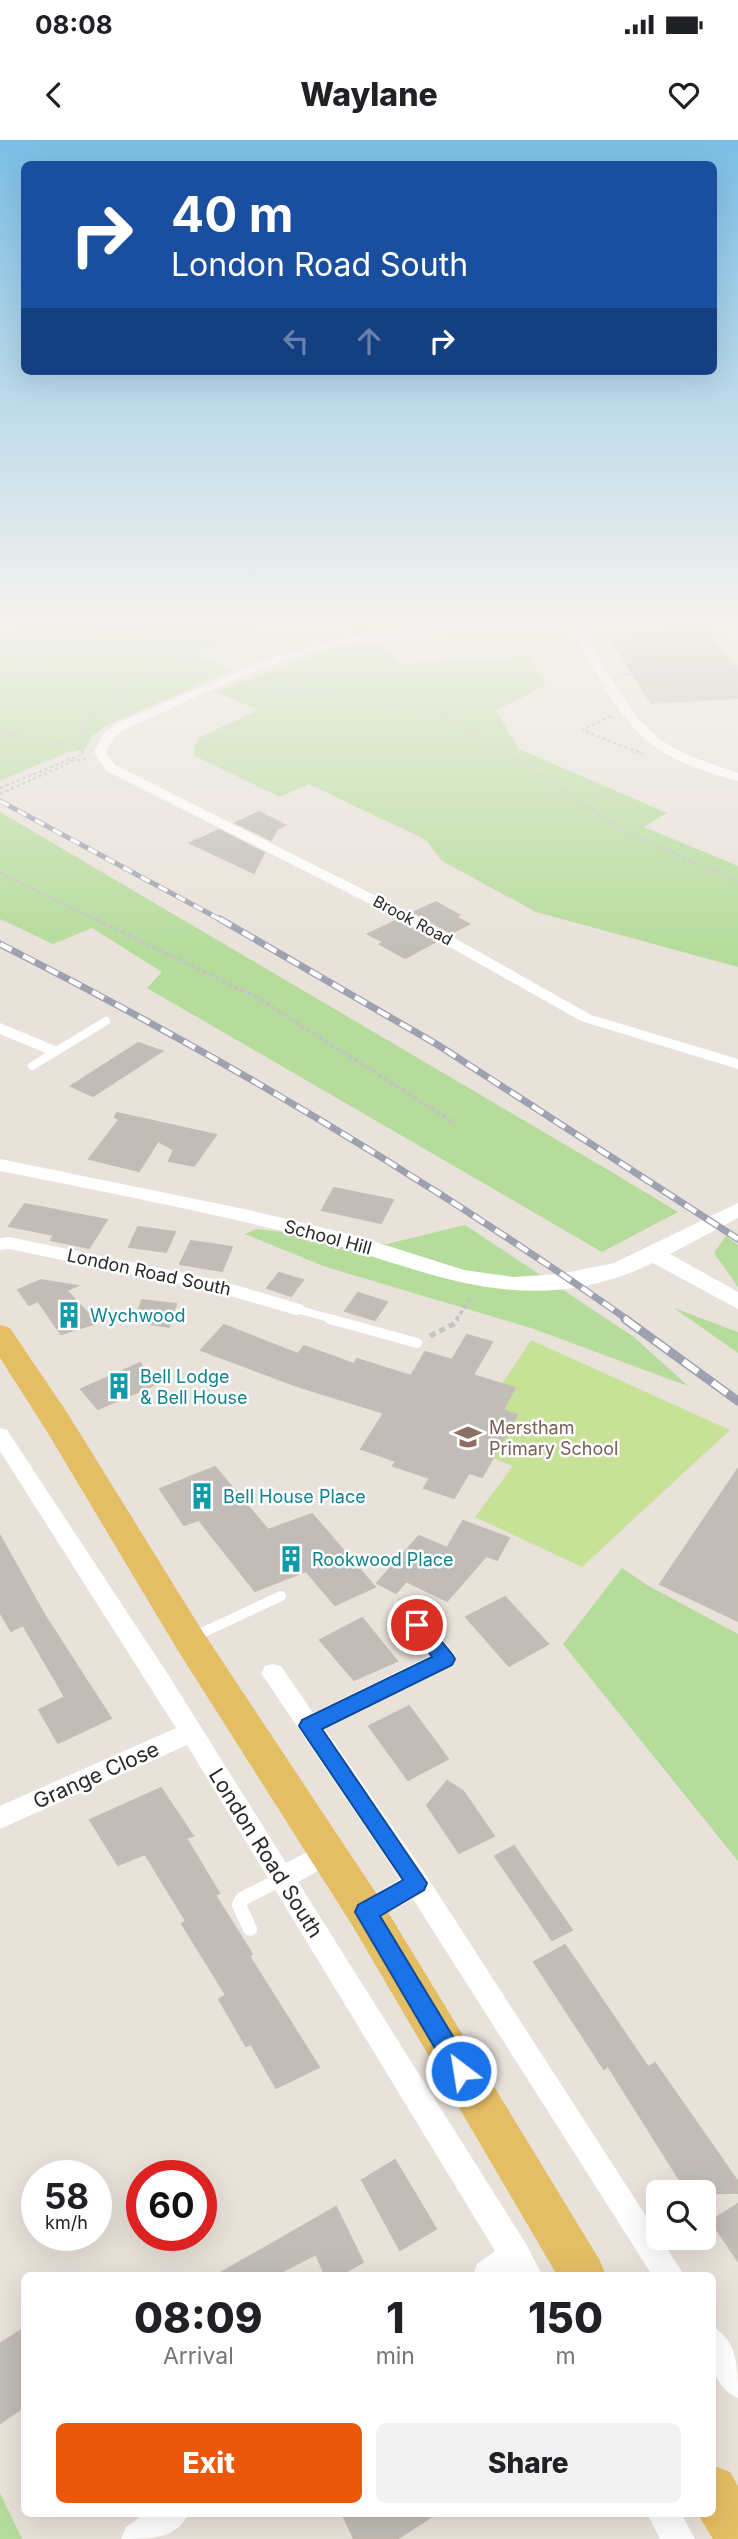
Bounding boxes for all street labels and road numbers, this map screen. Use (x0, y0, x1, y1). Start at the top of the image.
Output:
street label: Brook Road (370, 891, 456, 949)
street label: School Hill (282, 1215, 374, 1259)
street label: London Road South (65, 1244, 233, 1300)
street label: Grange Close (29, 1736, 163, 1814)
street label: London Road South (204, 1764, 328, 1942)

